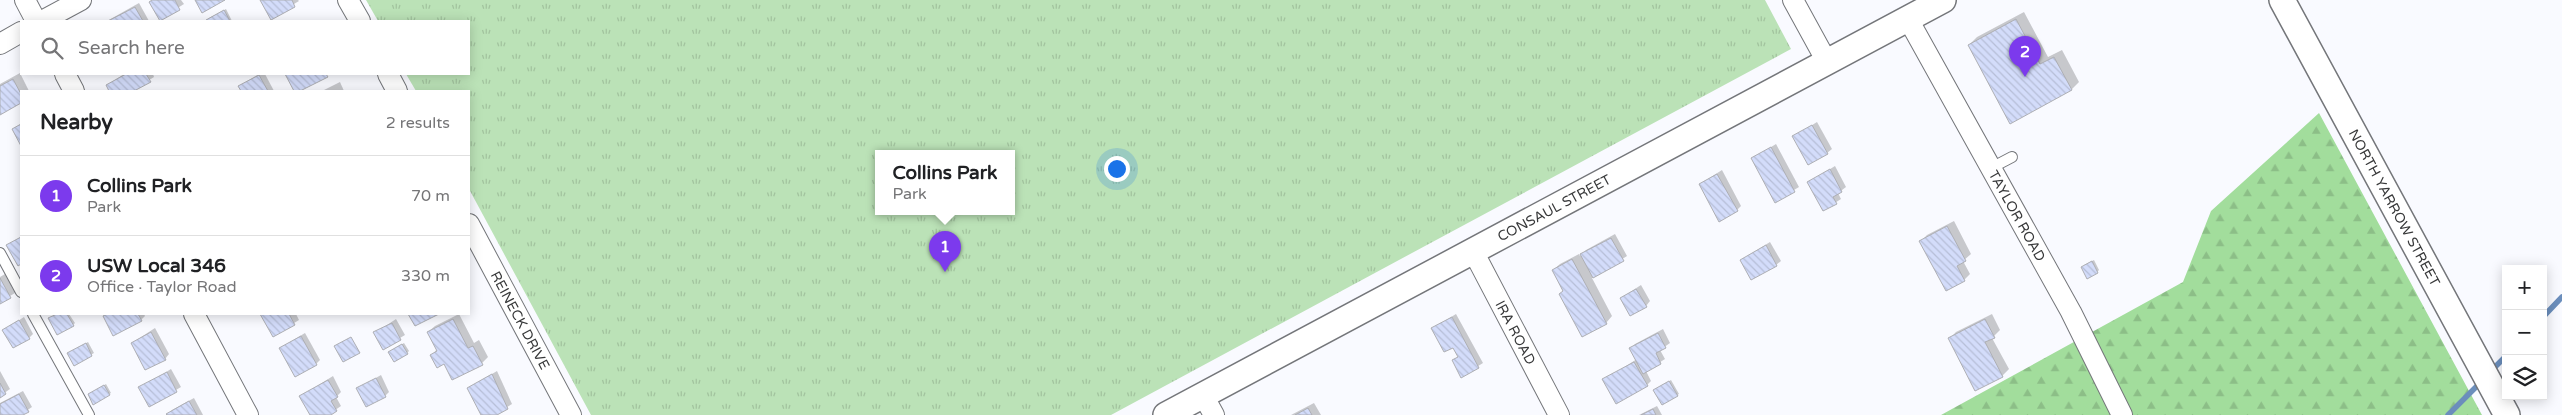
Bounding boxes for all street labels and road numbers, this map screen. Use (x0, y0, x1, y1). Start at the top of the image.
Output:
street label: NORTH YARROW STREET (2345, 126, 2444, 290)
street label: TAYLOR ROAD (1985, 167, 2049, 264)
street label: CONSAUL STREET (1495, 171, 1614, 245)
street label: REINECK DRIVE (487, 268, 553, 372)
street label: IRA ROAD (1491, 298, 1539, 368)

